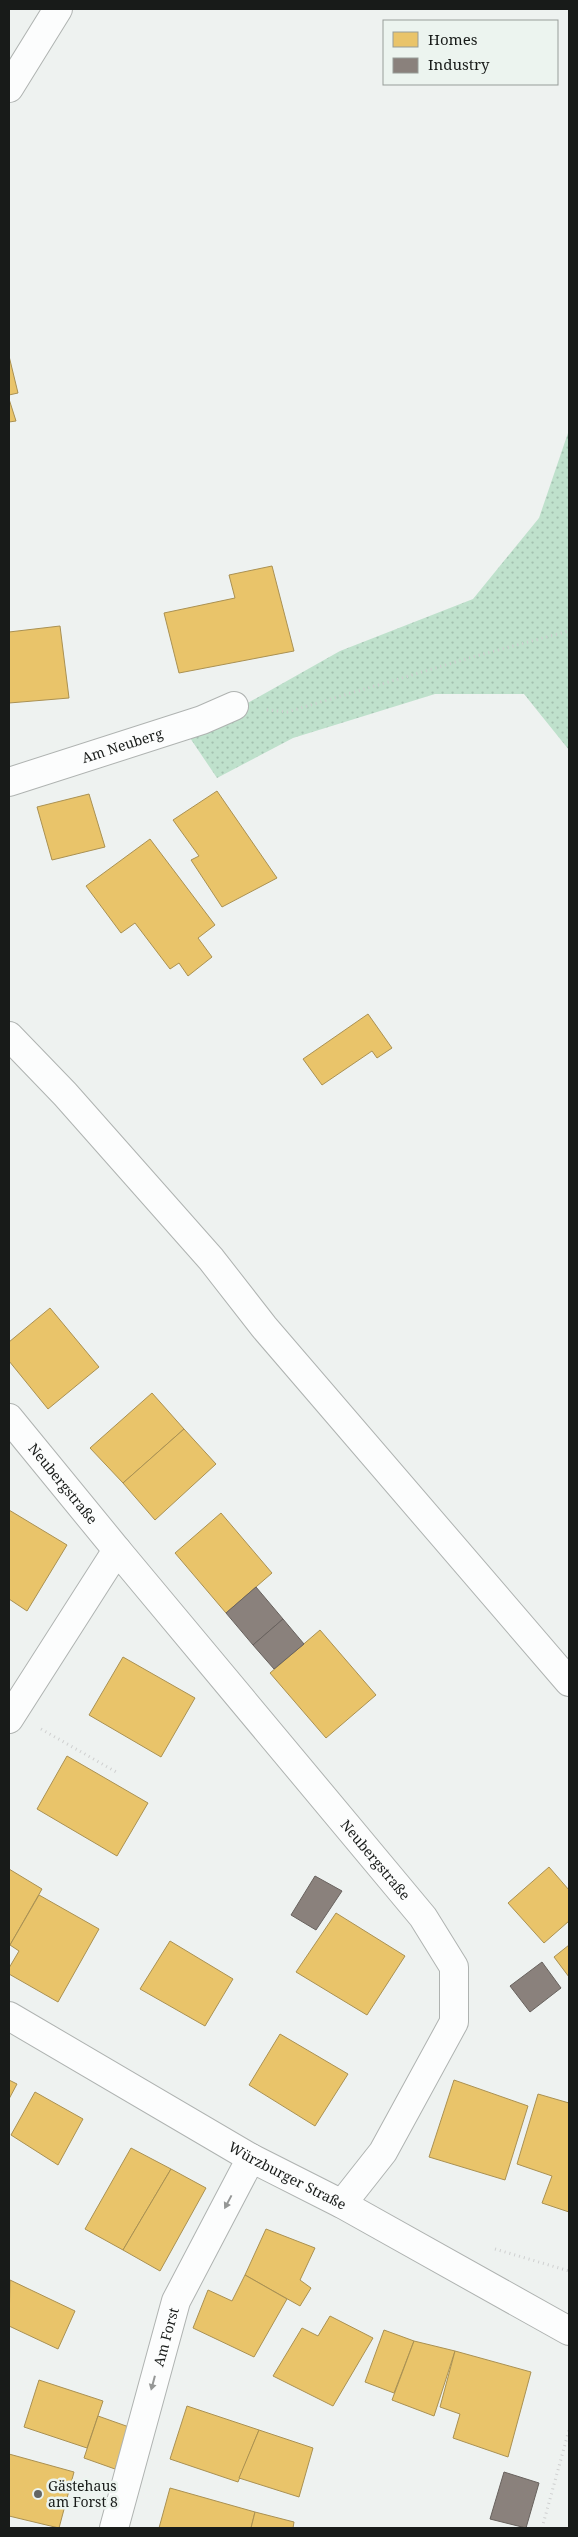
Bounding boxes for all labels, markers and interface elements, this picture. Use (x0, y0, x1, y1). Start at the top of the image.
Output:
legend (383, 20, 558, 85)
text: Homes (428, 29, 478, 49)
text: Industry (428, 54, 490, 74)
street label: Am Neuberg (79, 723, 166, 767)
street label: Neubergstraße (24, 1439, 102, 1528)
street label: Neubergstraße (337, 1815, 415, 1904)
street label: Würzburger Straße (225, 2137, 350, 2214)
one-way arrow (224, 2194, 232, 2209)
street label: Am Forst (149, 2305, 183, 2369)
one-way arrow (149, 2376, 157, 2391)
place label: Gästehaus am Forst 8 (48, 2476, 118, 2511)
marker: Gästehaus am Forst 8 (32, 2488, 44, 2500)

